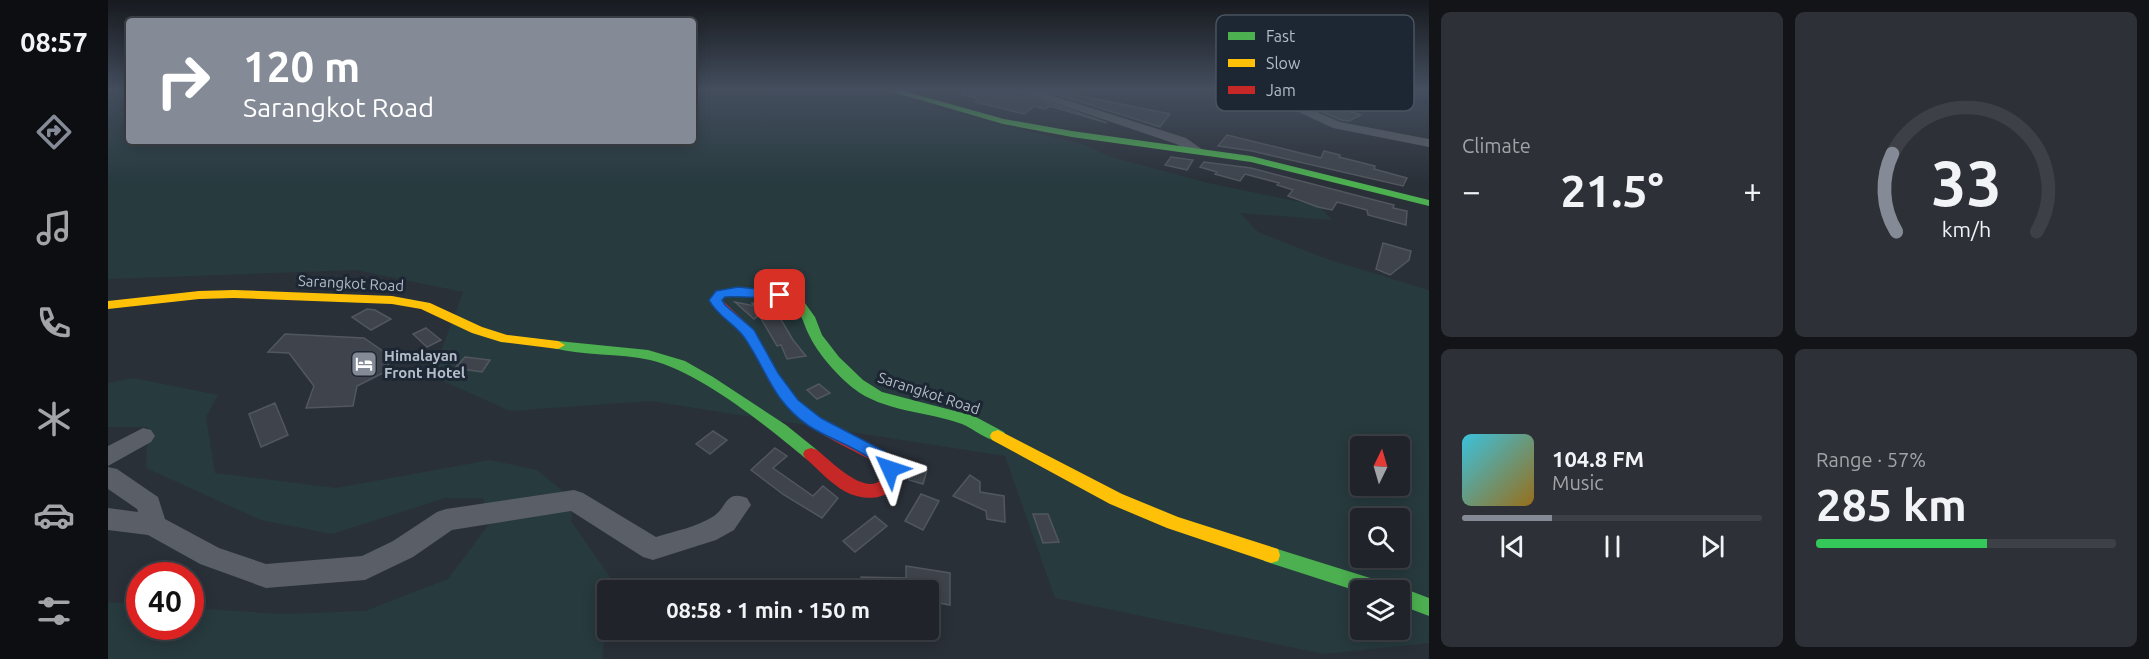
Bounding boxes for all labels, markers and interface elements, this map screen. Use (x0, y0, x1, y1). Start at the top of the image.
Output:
legend (1216, 15, 1414, 111)
text: 08:57 (20, 27, 88, 57)
text: Fast (1266, 27, 1296, 45)
icon: right (144, 42, 222, 120)
text: 120 m (243, 43, 360, 90)
text: Slow (1266, 54, 1301, 72)
text: Jam (1266, 81, 1296, 99)
text: Sarangkot Road (243, 92, 434, 122)
icon: directions (33, 111, 75, 153)
text: Climate (1462, 134, 1531, 157)
text: 33 (1931, 148, 2001, 218)
text: 21.5° (1560, 165, 1664, 216)
text: − (1462, 172, 1481, 209)
text: + (1743, 172, 1762, 209)
icon: music (33, 207, 75, 249)
text: km/h (1941, 217, 1991, 241)
pin (754, 269, 805, 320)
street label: Sarangkot Road (298, 272, 404, 294)
icon: arrive (763, 278, 796, 311)
icon: phone (33, 302, 75, 344)
place label: Himalayan Front Hotel (384, 347, 466, 381)
hotel icon: Himalayan Front Hotel (349, 349, 379, 379)
street label: Sarangkot Road (876, 369, 982, 417)
icon: climate (33, 398, 75, 440)
north arrow (1350, 436, 1410, 496)
map controls (1350, 436, 1410, 640)
position arrow (858, 437, 922, 501)
text: 104.8 FM (1552, 446, 1644, 471)
text: Range · 57% (1816, 448, 1926, 471)
text: Music (1552, 471, 1604, 494)
text: 285 km (1816, 479, 1967, 530)
icon: car (33, 494, 75, 536)
button: search (1350, 508, 1410, 568)
icon: previous (1496, 530, 1529, 563)
icon: pause (1596, 530, 1629, 563)
icon: next (1696, 530, 1729, 563)
speed limit sign: 40 (126, 562, 204, 640)
button: layers (1350, 580, 1410, 640)
icon: filters (33, 590, 75, 632)
text: 08:58 · 1 min · 150 m (666, 597, 870, 622)

